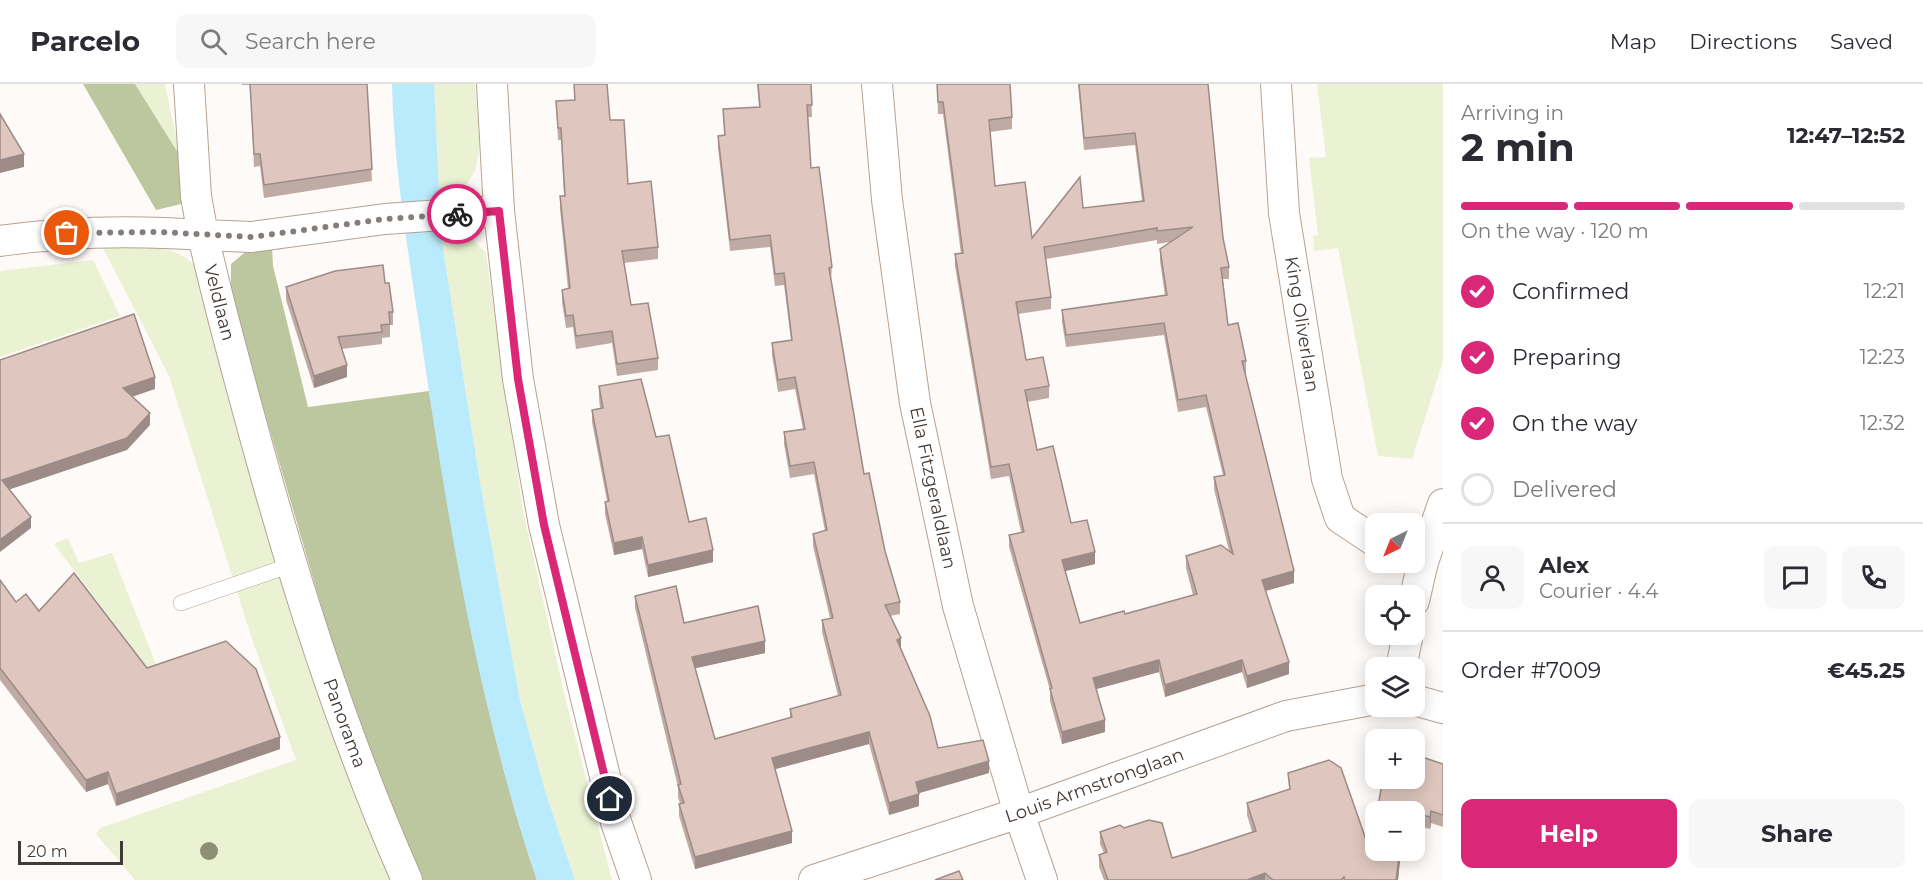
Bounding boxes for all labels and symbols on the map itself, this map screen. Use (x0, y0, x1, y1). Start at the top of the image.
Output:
courier (427, 184, 487, 244)
pin (41, 207, 92, 258)
street label: King Oliverlaan (1280, 255, 1324, 394)
street label: Veldlaan (199, 262, 240, 343)
street label: Ella Fitzgeraldlaan (905, 405, 961, 571)
north arrow (1365, 513, 1425, 573)
street label: Panorama (318, 675, 371, 771)
street label: Louis Armstronglaan (1002, 743, 1187, 828)
pin (584, 773, 635, 824)
scale bar (18, 838, 123, 866)

